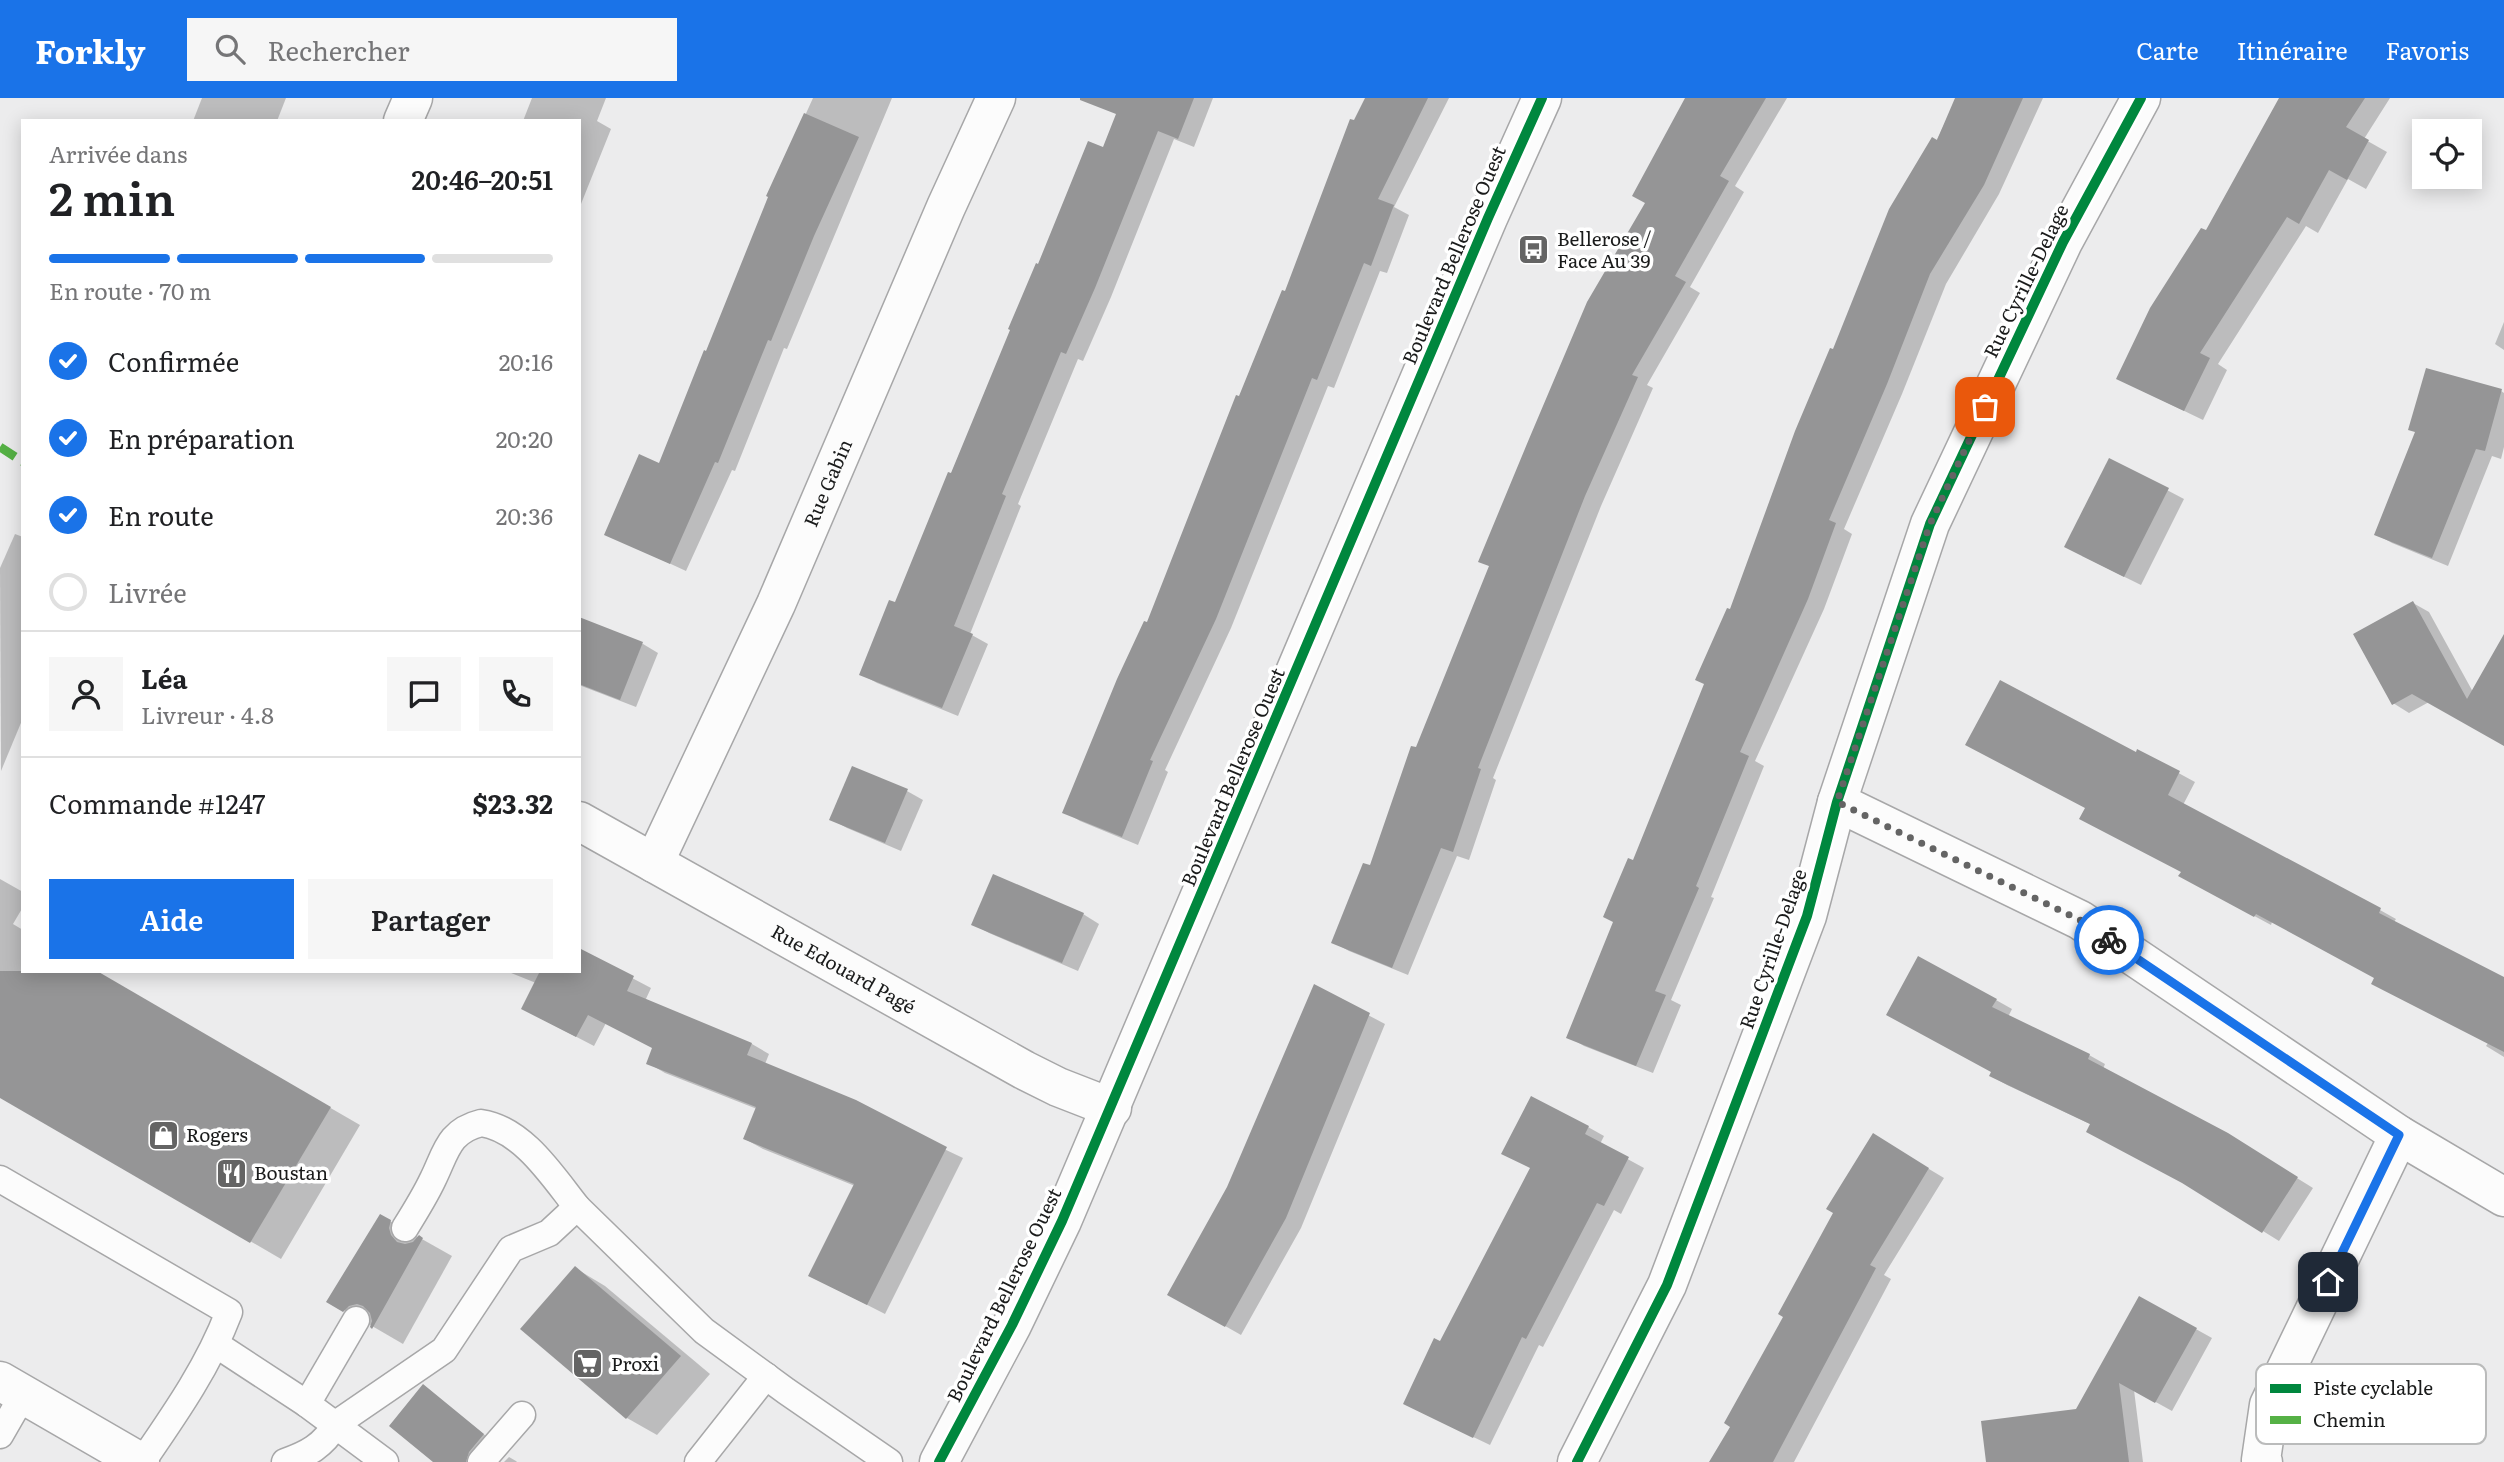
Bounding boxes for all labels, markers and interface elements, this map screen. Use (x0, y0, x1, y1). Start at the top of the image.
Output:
search box (187, 18, 677, 81)
text: Forkly (35, 25, 145, 74)
icon: search (211, 30, 249, 68)
text: Rechercher (267, 30, 409, 69)
text: Carte (2136, 32, 2199, 67)
text: Itinéraire (2237, 32, 2348, 67)
text: Favoris (2386, 32, 2469, 67)
map controls (2412, 119, 2482, 189)
button: locate (2412, 119, 2482, 189)
text: Arrivée dans (49, 136, 187, 170)
street label: Boulevard Bellerose Ouest (1394, 141, 1512, 368)
text: 20:46–20:51 (412, 159, 553, 198)
text: 2 min (49, 162, 175, 230)
street label: Rue Cyrille-Delage (1976, 199, 2075, 362)
place label: Bellerose / Face Au 39 (1557, 224, 1651, 274)
bus stop icon: Bellerose / Face Au 39 (1517, 233, 1551, 267)
text: En route · 70 m (49, 273, 211, 307)
text: Confirmée (108, 341, 239, 380)
icon: check (49, 342, 87, 380)
text: 20:16 (499, 344, 553, 378)
pin (1955, 377, 2015, 437)
icon: bag (1966, 388, 2004, 426)
text: En préparation (108, 418, 295, 457)
icon: check (49, 419, 87, 457)
text: 20:20 (496, 421, 553, 455)
street label: Rue Gabin (796, 434, 858, 531)
text: En route (108, 495, 214, 534)
icon: check (49, 496, 87, 534)
text: 20:36 (496, 498, 553, 532)
text: Livrée (108, 572, 187, 611)
button: person (49, 657, 123, 731)
button: chat (387, 657, 461, 731)
button: phone (479, 657, 553, 731)
text: Léa (141, 658, 188, 697)
street label: Boulevard Bellerose Ouest (1173, 663, 1291, 890)
text: Livreur · 4.8 (141, 697, 274, 731)
text: Commande #1247 (49, 783, 265, 822)
text: $23.32 (472, 783, 553, 822)
street label: Rue Cyrille-Delage (1732, 865, 1813, 1033)
button: Aide (49, 879, 294, 959)
button: Partager (308, 879, 553, 959)
courier (2074, 905, 2144, 975)
street label: Rue Edouard Pagé (767, 916, 921, 1020)
icon: bike (2090, 921, 2128, 959)
shop icon: Rogers (146, 1118, 180, 1152)
place label: Rogers (186, 1120, 248, 1148)
restaurant icon: Boustan (214, 1156, 248, 1190)
place label: Boustan (254, 1158, 328, 1186)
street label: Boulevard Bellerose Ouest (939, 1183, 1067, 1406)
pin (2298, 1252, 2358, 1312)
icon: home (2309, 1263, 2347, 1301)
supermarket icon: Proxi (571, 1347, 605, 1381)
place label: Proxi (611, 1349, 659, 1377)
legend (2256, 1364, 2486, 1444)
text: Piste cyclable (2313, 1373, 2433, 1401)
text: Chemin (2313, 1405, 2386, 1433)

